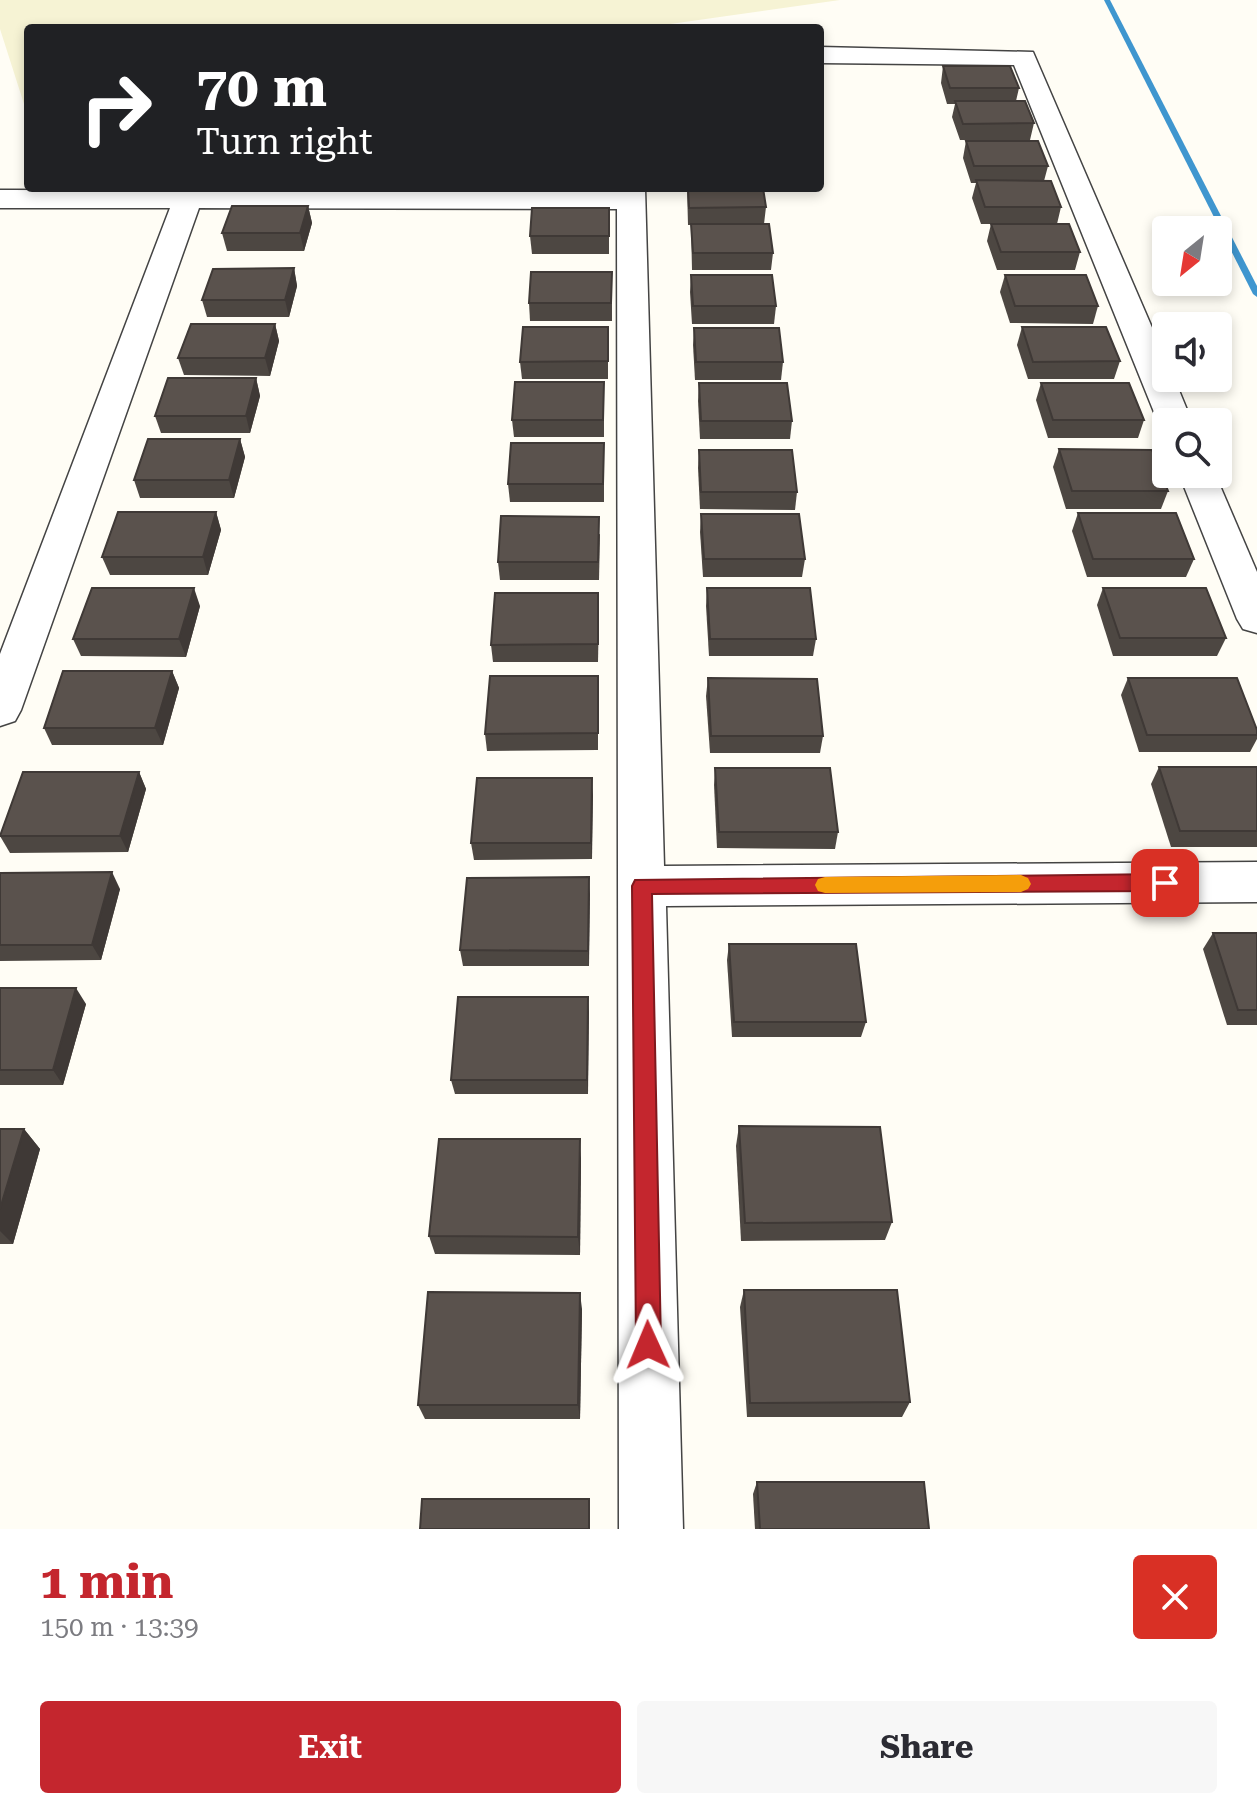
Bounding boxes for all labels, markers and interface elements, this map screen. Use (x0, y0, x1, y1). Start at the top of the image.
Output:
text: 70 m (196, 54, 327, 120)
icon: right (64, 56, 168, 160)
text: Turn right (196, 121, 373, 163)
north arrow (1152, 216, 1232, 296)
map controls (1152, 216, 1232, 488)
button: sound (1152, 312, 1232, 392)
button: search (1152, 408, 1232, 488)
pin (1131, 849, 1199, 917)
icon: arrive (1143, 861, 1187, 905)
position arrow (606, 1303, 690, 1387)
text: 1 min (40, 1554, 173, 1610)
button: close (1133, 1555, 1217, 1639)
text: 150 m · 13:39 (40, 1612, 199, 1642)
button: Exit (40, 1701, 621, 1793)
button: Share (637, 1701, 1217, 1793)

